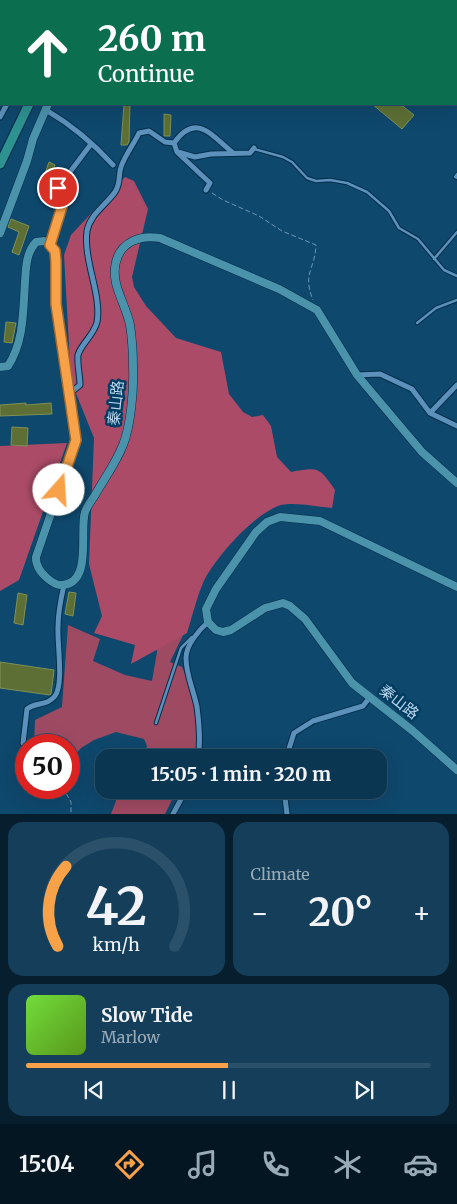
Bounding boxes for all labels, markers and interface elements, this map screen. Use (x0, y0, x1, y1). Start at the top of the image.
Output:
text: 260 m (98, 17, 206, 61)
icon: ahead (15, 20, 80, 85)
text: Continue (98, 60, 194, 88)
pin (37, 167, 79, 209)
icon: arrive (44, 174, 72, 202)
street label: 秦山路 (104, 380, 127, 426)
position arrow (32, 463, 84, 515)
street label: 秦山路 (376, 680, 423, 723)
speed limit sign: 50 (15, 734, 80, 799)
text: 15:05 · 1 min · 320 m (151, 762, 331, 786)
text: Climate (251, 864, 310, 884)
text: 42 (86, 874, 147, 939)
text: 20° (309, 889, 373, 936)
text: − (251, 895, 269, 931)
text: + (412, 895, 431, 931)
text: km/h (93, 933, 140, 956)
text: Slow Tide (101, 1003, 193, 1027)
text: Marlow (101, 1027, 160, 1047)
icon: previous (80, 1076, 108, 1104)
icon: pause (215, 1076, 243, 1104)
icon: next (350, 1076, 378, 1104)
icon: directions (112, 1147, 147, 1182)
icon: music (185, 1147, 220, 1182)
icon: phone (258, 1147, 293, 1182)
icon: climate (330, 1147, 365, 1182)
icon: car (403, 1147, 438, 1182)
text: 15:04 (19, 1150, 74, 1178)

